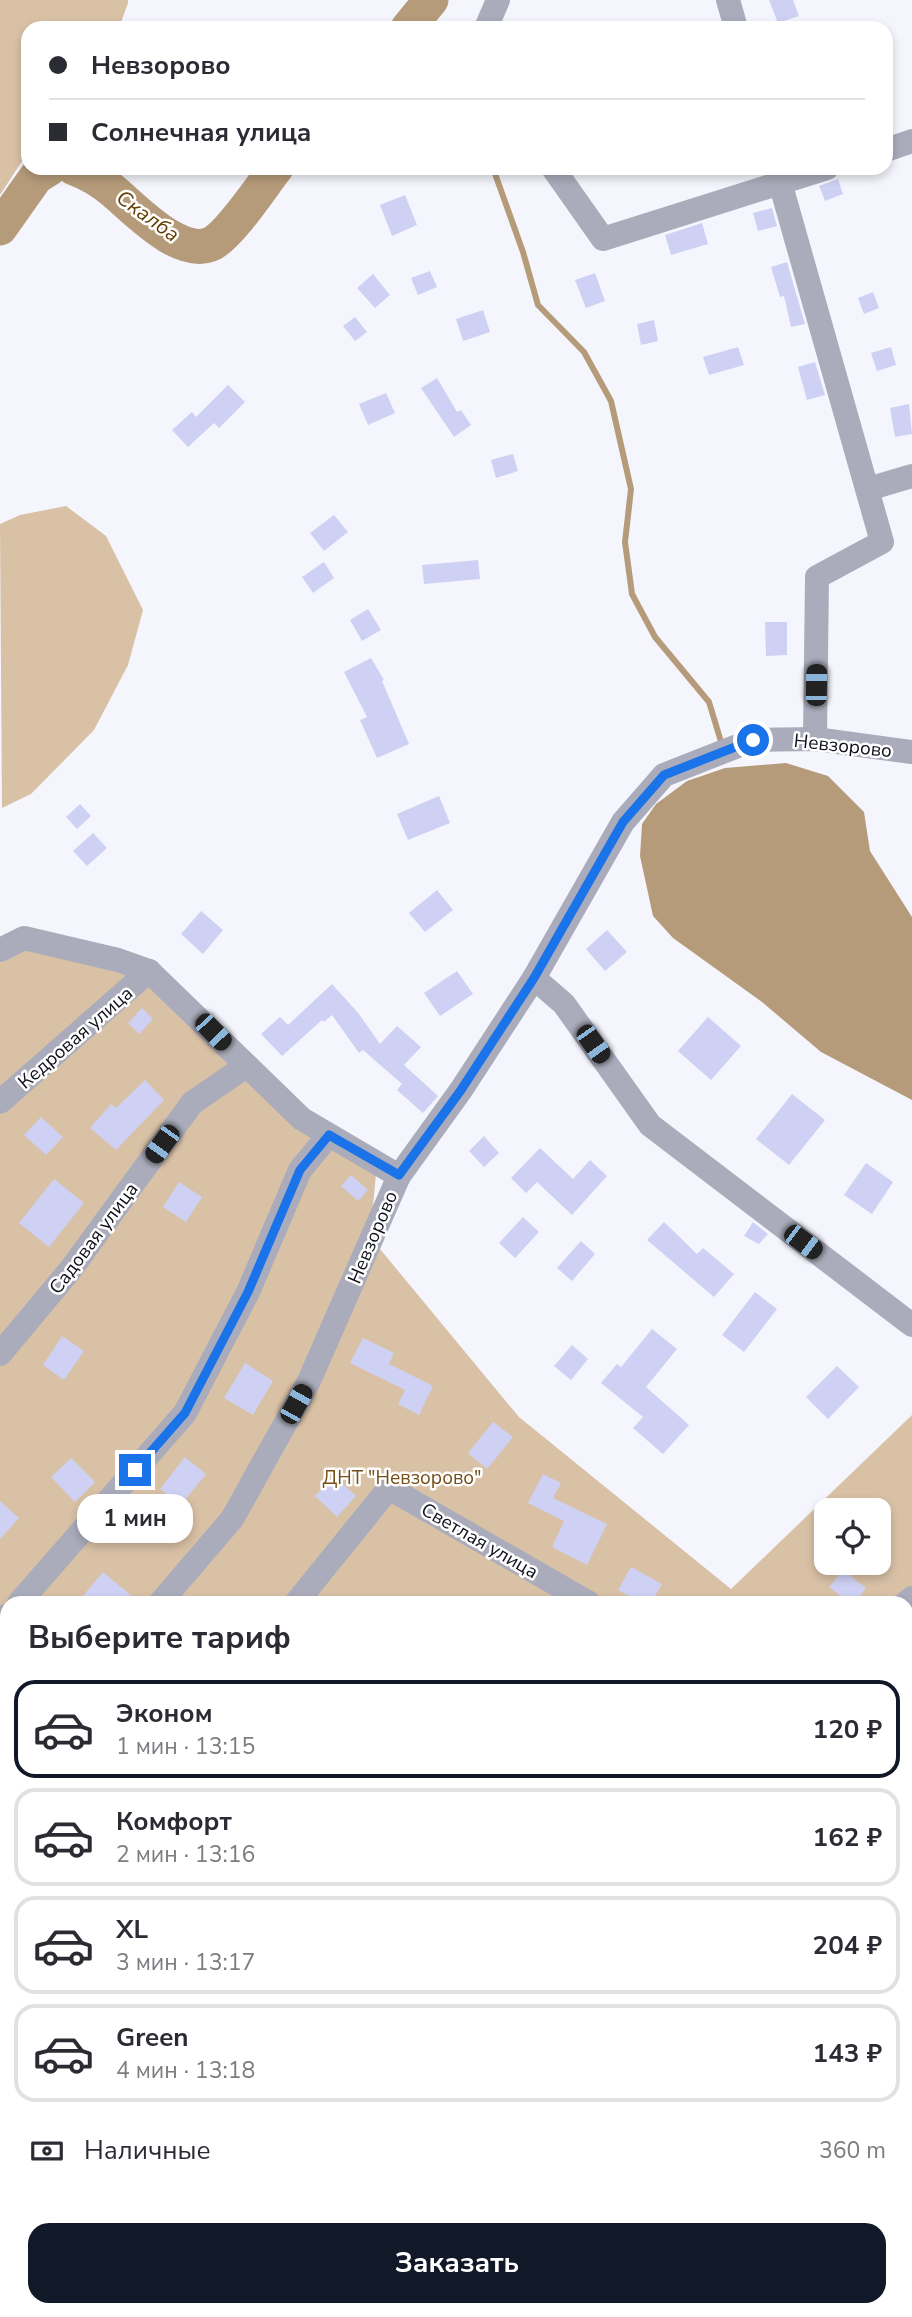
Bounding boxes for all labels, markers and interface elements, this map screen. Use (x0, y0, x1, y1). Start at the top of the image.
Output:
text: Невзорово (91, 48, 231, 83)
text: Солнечная улица (91, 115, 311, 150)
water label: Скалба (111, 184, 185, 248)
car (806, 664, 827, 706)
route start (737, 724, 769, 756)
street label: Невзорово (793, 728, 893, 764)
street label: Кедровая улица (13, 981, 139, 1095)
car (191, 1010, 236, 1054)
car (573, 1021, 614, 1067)
car (142, 1121, 183, 1167)
street label: Садовая улица (43, 1177, 144, 1300)
street label: Невзорово (342, 1187, 404, 1288)
car (780, 1221, 827, 1263)
car (277, 1381, 316, 1427)
route end (119, 1454, 151, 1486)
park label: ДНТ "Невзорово" (323, 1465, 481, 1491)
callout: 1 мин (77, 1494, 193, 1544)
street label: Светлая улица (416, 1497, 543, 1585)
map controls (814, 1498, 891, 1575)
button: locate (814, 1498, 891, 1575)
text: 1 мин (103, 1503, 167, 1534)
text: Выберите тариф (28, 1616, 291, 1659)
text: Эконом (116, 1696, 213, 1731)
icon: car (32, 1698, 95, 1761)
text: 120 ₽ (813, 1712, 882, 1747)
text: 1 мин · 13:15 (116, 1731, 255, 1762)
text: Комфорт (116, 1804, 232, 1839)
icon: car (32, 1806, 95, 1869)
text: 162 ₽ (813, 1820, 882, 1855)
text: 2 мин · 13:16 (116, 1839, 255, 1870)
text: XL (116, 1912, 148, 1947)
icon: car (32, 1914, 95, 1977)
text: 204 ₽ (813, 1928, 882, 1963)
text: 3 мин · 13:17 (116, 1947, 255, 1978)
text: Green (116, 2020, 189, 2055)
icon: car (32, 2022, 95, 2085)
text: 143 ₽ (813, 2036, 882, 2071)
text: 4 мин · 13:18 (116, 2055, 255, 2086)
icon: cash (28, 2132, 66, 2170)
text: Наличные (84, 2133, 211, 2168)
text: 360 m (819, 2135, 886, 2166)
button: Заказать (28, 2223, 886, 2303)

